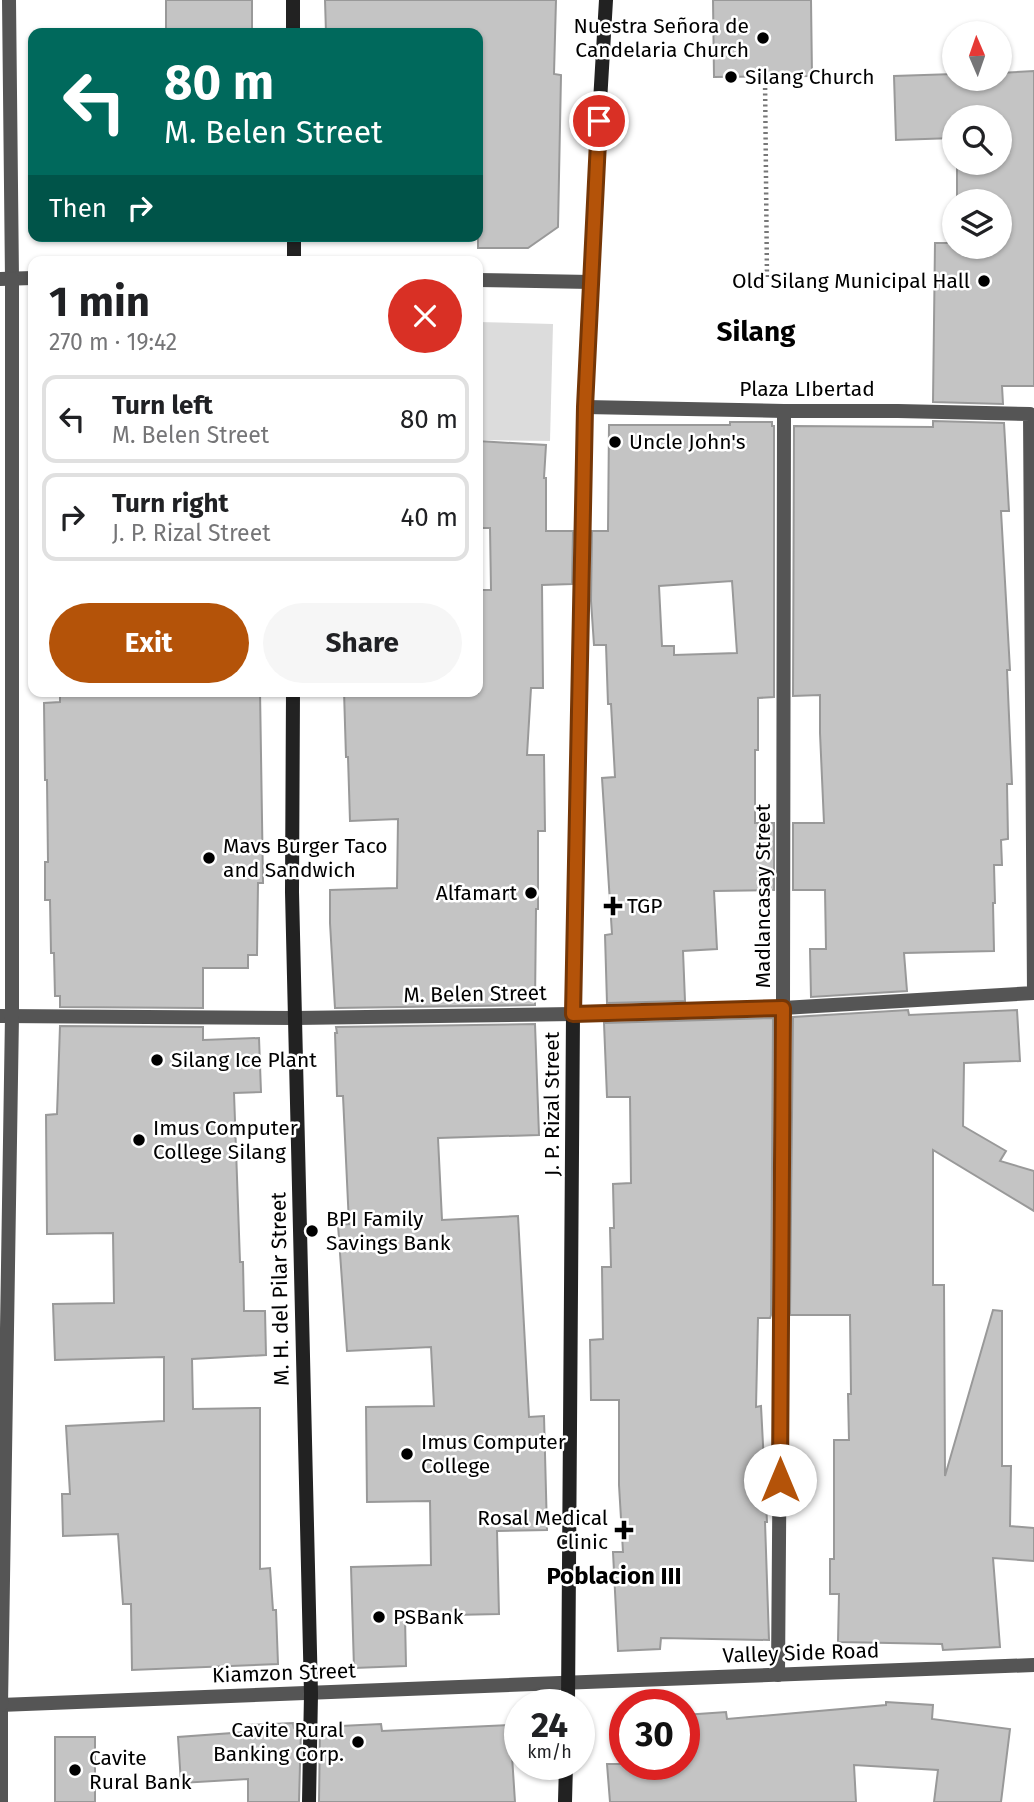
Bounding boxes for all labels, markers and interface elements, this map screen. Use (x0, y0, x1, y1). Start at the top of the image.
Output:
place label: Nuestra Señora de Candelaria Church (573, 13, 749, 63)
north arrow (942, 21, 1012, 91)
map controls (942, 21, 1012, 259)
marker: Nuestra Señora de Candelaria Church (755, 30, 771, 46)
text: 80 m (164, 53, 274, 112)
icon: left (49, 56, 140, 147)
place label: Silang Church (745, 64, 875, 90)
marker: Silang Church (723, 69, 739, 85)
pin (569, 91, 629, 151)
icon: arrive (580, 102, 618, 140)
button: search (942, 105, 1012, 175)
text: M. Belen Street (164, 113, 383, 151)
icon: right (121, 189, 159, 227)
button: layers (942, 189, 1012, 259)
text: Then (49, 193, 107, 224)
place label: Old Silang Municipal Hall (732, 268, 970, 294)
marker: Old Silang Municipal Hall (976, 273, 992, 289)
text: 1 min (49, 277, 150, 327)
button: close (388, 279, 462, 353)
district label: Silang (716, 315, 796, 348)
text: 270 m · 19:42 (49, 328, 177, 356)
street label: Plaza LIbertad (739, 376, 875, 402)
text: Turn left (112, 390, 213, 421)
icon: left (53, 400, 91, 438)
text: 80 m (400, 404, 458, 435)
text: M. Belen Street (112, 421, 269, 449)
place label: Uncle John's (629, 429, 746, 455)
marker: Uncle John's (607, 434, 623, 450)
text: Turn right (112, 488, 229, 519)
icon: right (53, 498, 91, 536)
text: 40 m (400, 502, 458, 533)
text: J. P. Rizal Street (112, 519, 270, 547)
button: Exit (49, 603, 249, 683)
button: Share (263, 603, 462, 683)
street label: Madlancasay Street (750, 803, 776, 988)
place label: Mavs Burger Taco and Sandwich (223, 833, 388, 883)
marker: Mavs Burger Taco and Sandwich (201, 850, 217, 866)
place label: Alfamart (436, 880, 517, 906)
marker: Alfamart (523, 885, 539, 901)
place label: TGP (627, 893, 663, 919)
marker: TGP (605, 898, 621, 914)
street label: M. Belen Street (403, 980, 547, 1008)
street label: J. P. Rizal Street (539, 1031, 565, 1176)
place label: Silang Ice Plant (171, 1047, 317, 1073)
marker: Silang Ice Plant (149, 1052, 165, 1068)
place label: Imus Computer College Silang (153, 1115, 298, 1165)
marker: Imus Computer College Silang (131, 1132, 147, 1148)
street label: M. H. del Pilar Street (265, 1191, 295, 1386)
place label: BPI Family Savings Bank (326, 1206, 451, 1256)
marker: BPI Family Savings Bank (304, 1223, 320, 1239)
place label: Imus Computer College (421, 1429, 566, 1479)
position arrow (743, 1443, 817, 1517)
marker: Imus Computer College (399, 1446, 415, 1462)
place label: Rosal Medical Clinic (477, 1505, 608, 1555)
marker: Rosal Medical Clinic (614, 1520, 634, 1540)
district label: Poblacion III (546, 1562, 682, 1590)
place label: PSBank (393, 1604, 464, 1630)
marker: PSBank (371, 1609, 387, 1625)
street label: Valley Side Road (722, 1637, 880, 1669)
street label: Kiamzon Street (212, 1657, 357, 1689)
speed limit sign: 30 (609, 1689, 700, 1780)
text: 24 (531, 1704, 568, 1746)
place label: Cavite Rural Banking Corp. (213, 1717, 344, 1767)
marker: Cavite Rural Banking Corp. (350, 1734, 366, 1750)
text: km/h (527, 1741, 572, 1763)
place label: Cavite Rural Bank (89, 1745, 192, 1795)
marker: Cavite Rural Bank (67, 1762, 83, 1778)

